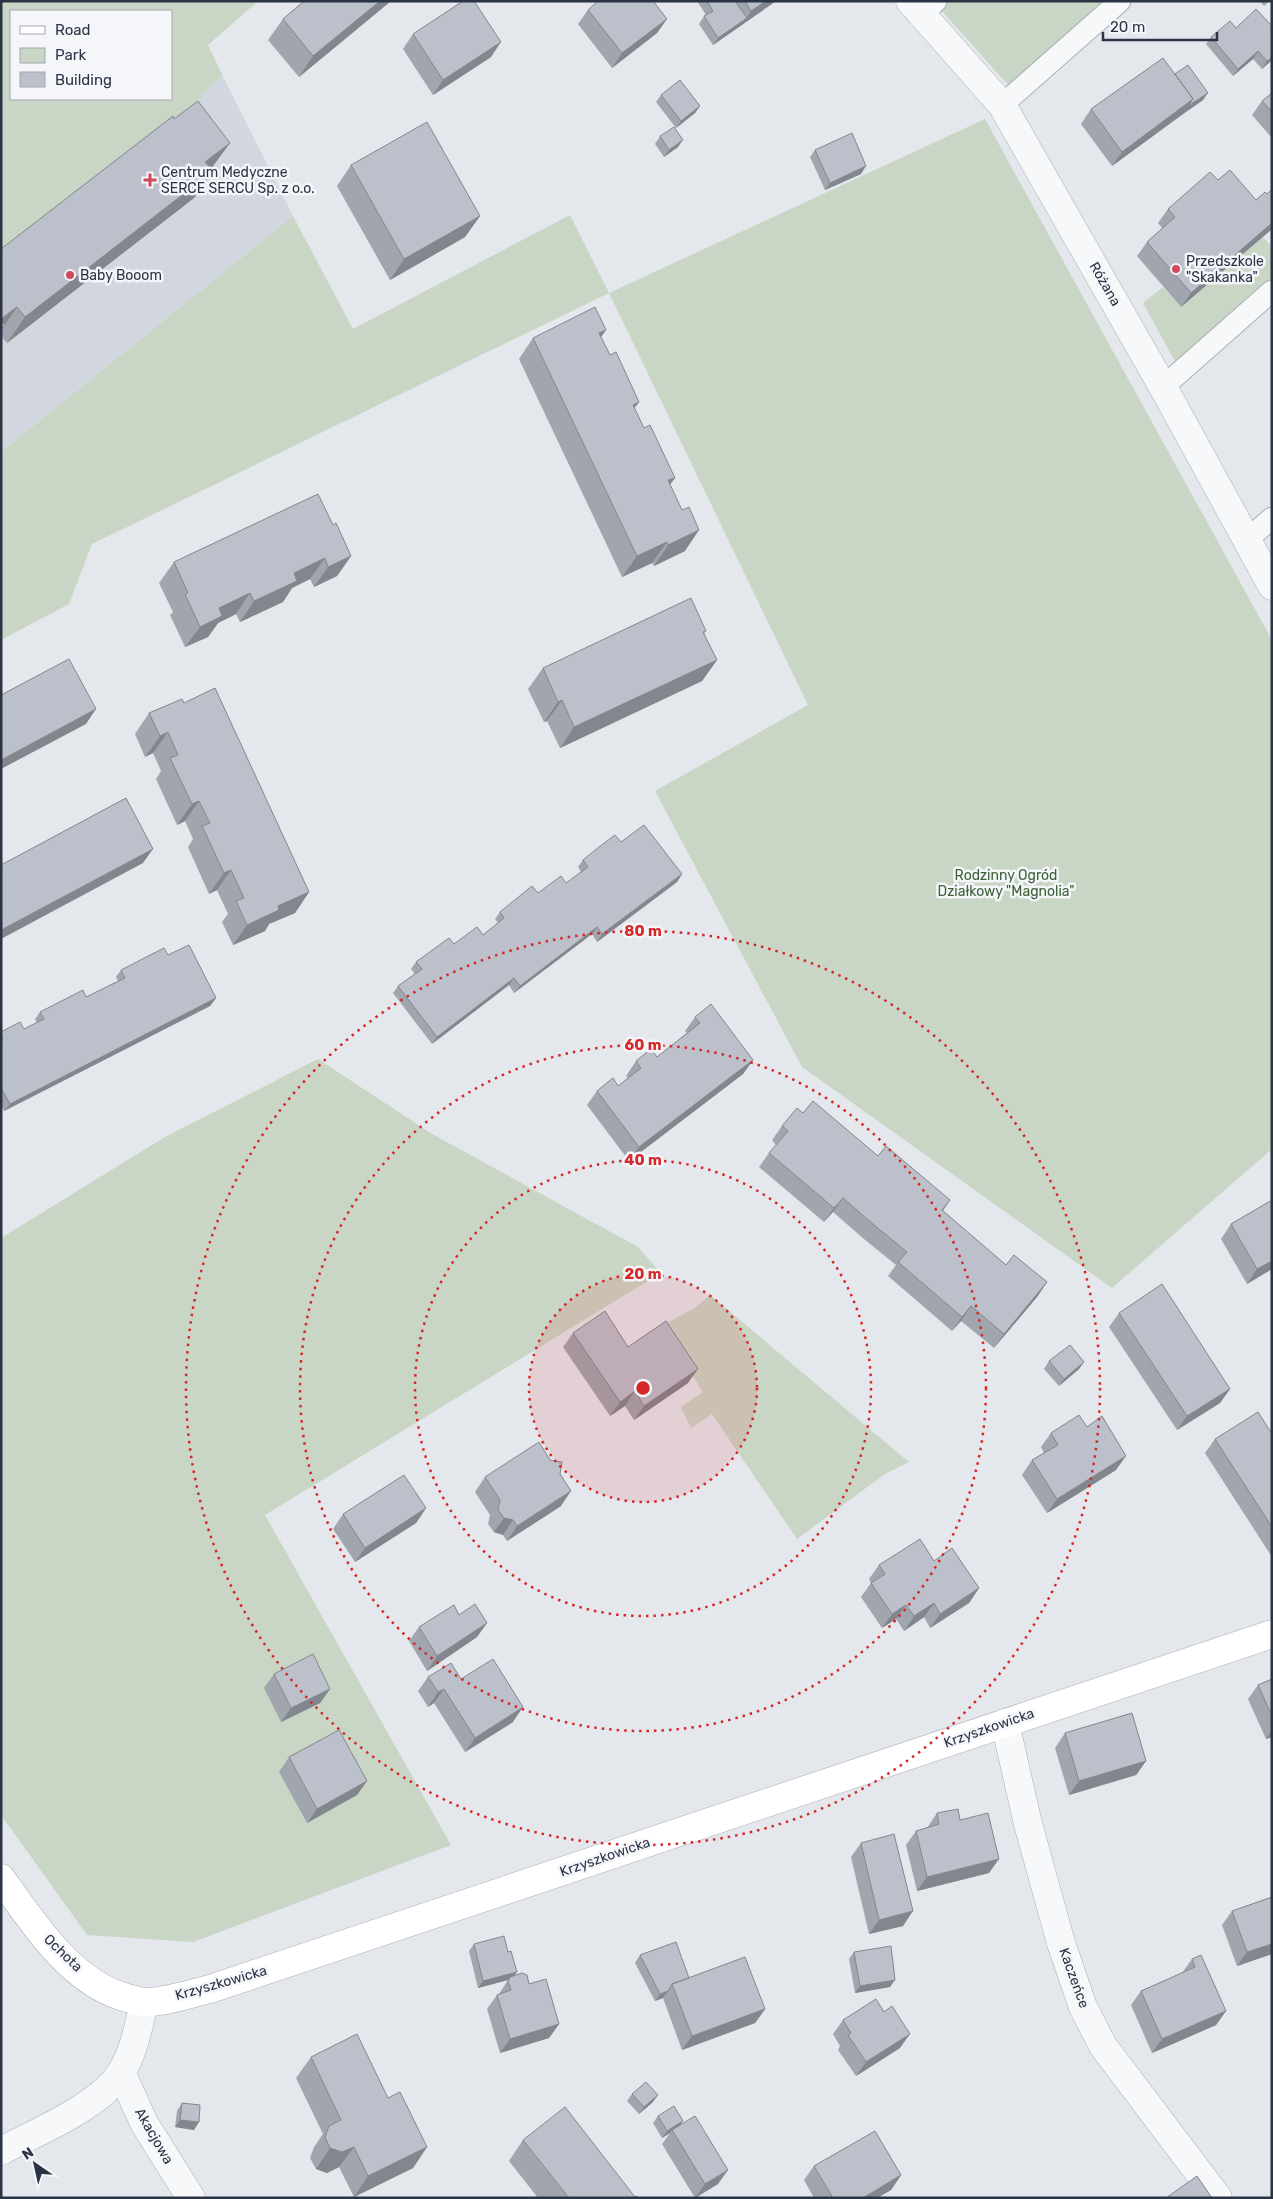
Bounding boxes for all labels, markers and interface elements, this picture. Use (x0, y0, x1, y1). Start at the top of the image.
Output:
legend (10, 10, 172, 100)
scale bar (1103, 10, 1217, 42)
text: 20 m (1110, 18, 1145, 36)
text: Road (55, 21, 91, 39)
text: Park (55, 46, 86, 64)
text: Building (55, 71, 112, 89)
place label: Centrum Medyczne SERCE SERCU Sp. z o.o. (161, 164, 315, 197)
marker: Centrum Medyczne SERCE SERCU Sp. z o.o. (143, 173, 157, 187)
place label: Przedszkole "Skakanka" (1186, 253, 1264, 286)
street label: Różana (1086, 259, 1124, 309)
marker: Przedszkole "Skakanka" (1170, 263, 1182, 275)
place label: Baby Booom (80, 267, 162, 284)
marker: Baby Booom (64, 269, 76, 281)
park label: Rodzinny Ogród Działkowy "Magnolia" (938, 867, 1074, 900)
text: 80 m (624, 922, 662, 940)
text: 60 m (625, 1036, 661, 1054)
text: 40 m (624, 1151, 662, 1169)
text: 20 m (625, 1265, 661, 1283)
centre of rings (634, 1379, 652, 1397)
street label: Krzyszkowicka (942, 1705, 1036, 1751)
street label: Krzyszkowicka (558, 1834, 652, 1880)
street label: Ochota (40, 1931, 86, 1975)
street label: Kaczeńce (1055, 1946, 1093, 2011)
street label: Krzyszkowicka (173, 1962, 269, 2004)
street label: Akacjowa (131, 2105, 177, 2167)
north arrow (10, 2139, 60, 2189)
text: N (19, 2144, 37, 2164)

